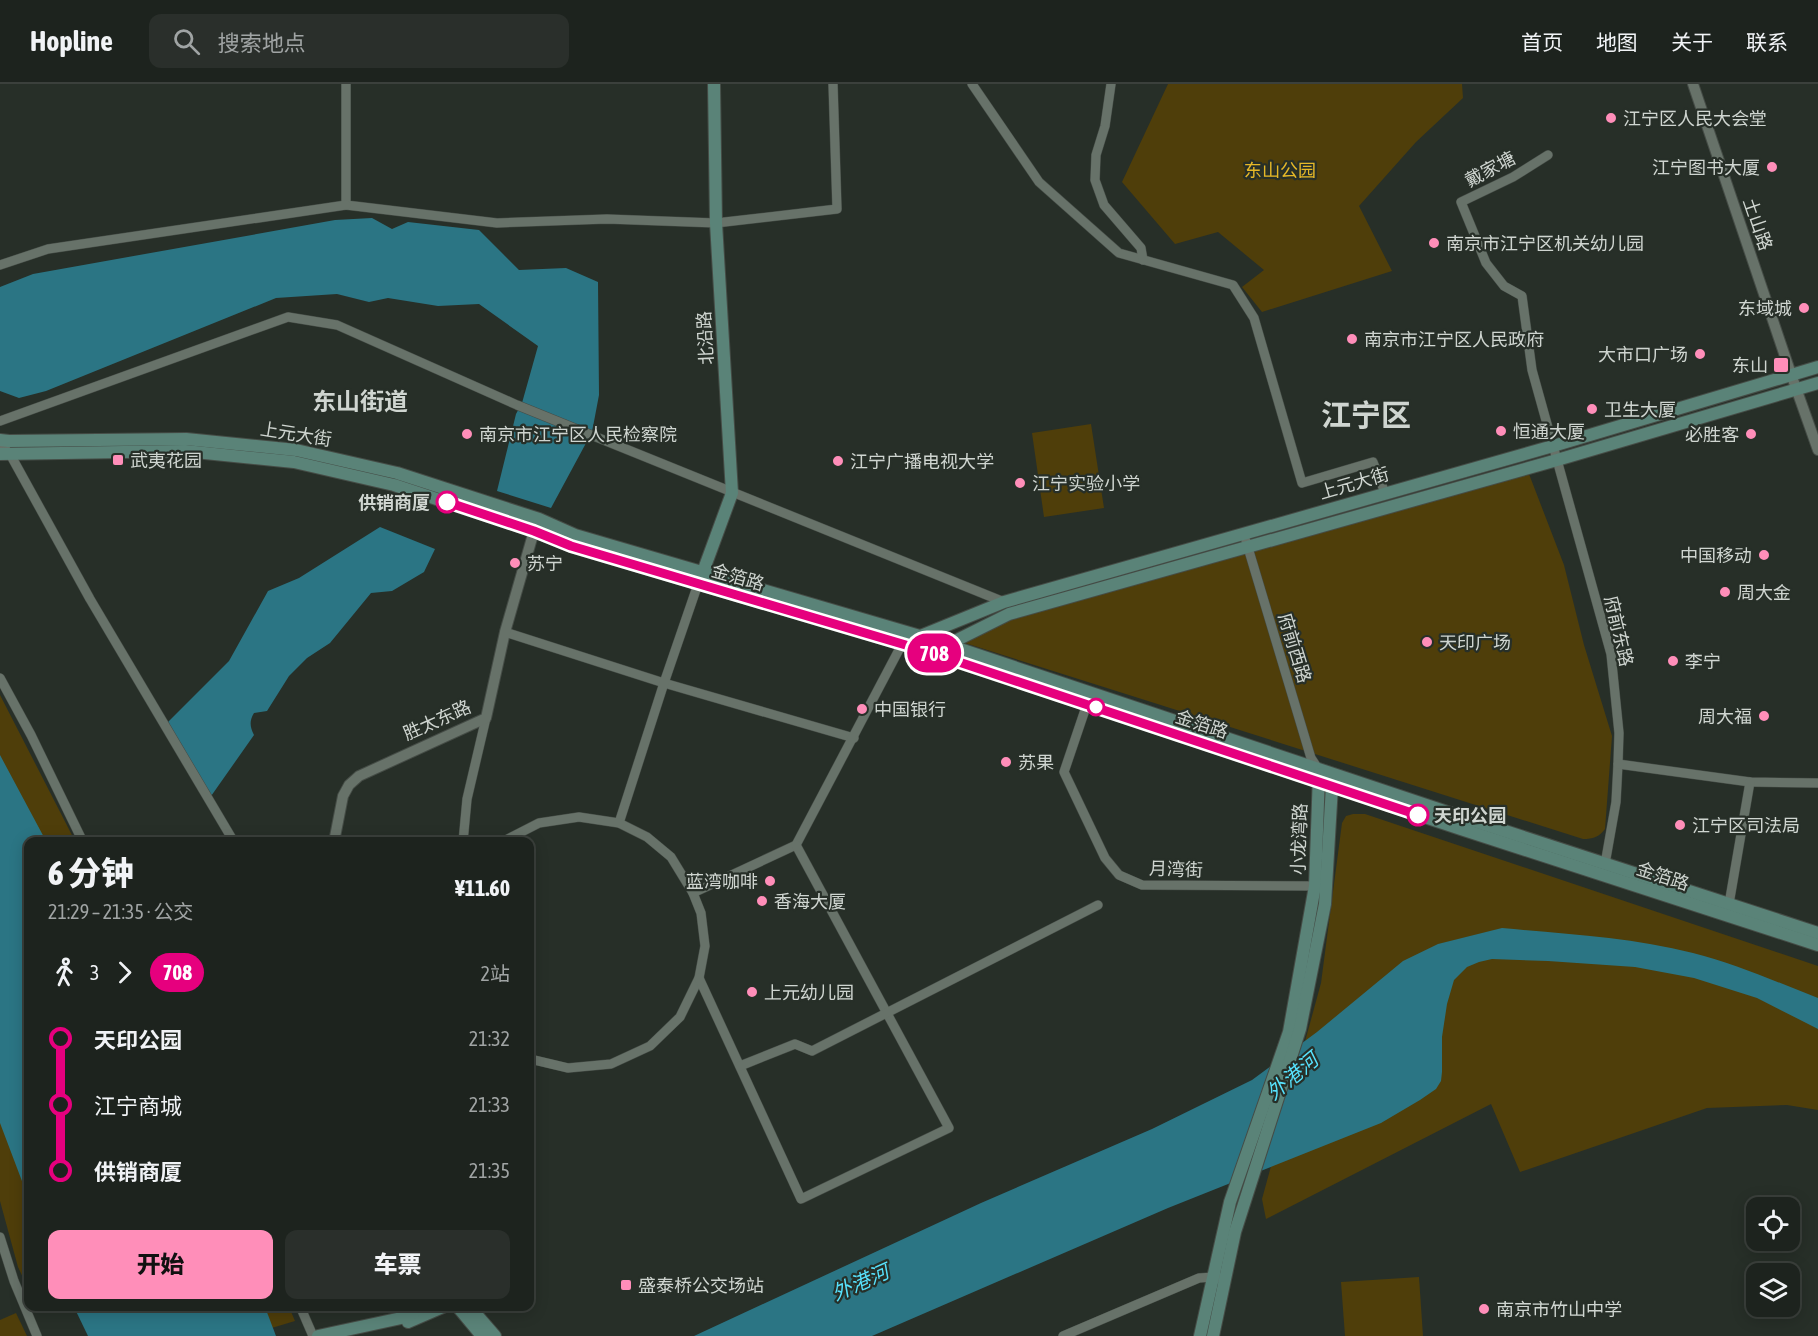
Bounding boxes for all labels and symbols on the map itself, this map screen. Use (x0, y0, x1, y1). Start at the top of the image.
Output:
place label: 江宁区人民大会堂 (1623, 108, 1767, 129)
marker: 江宁区人民大会堂 (1604, 111, 1618, 125)
street label: 戴家塘 (1461, 147, 1519, 191)
place label: 江宁图书大厦 (1652, 157, 1760, 178)
park label: 东山公园 (1244, 160, 1316, 181)
marker: 江宁图书大厦 (1765, 160, 1779, 174)
street label: 土山路 (1739, 195, 1777, 253)
place label: 南京市江宁区机关幼儿园 (1446, 233, 1644, 254)
marker: 南京市江宁区机关幼儿园 (1427, 236, 1441, 250)
place label: 东域城 (1738, 298, 1792, 319)
marker: 东域城 (1797, 301, 1811, 315)
street label: 北沿路 (693, 310, 717, 366)
place label: 南京市江宁区人民政府 (1364, 329, 1544, 350)
marker: 南京市江宁区人民政府 (1345, 332, 1359, 346)
place label: 大市口广场 (1598, 344, 1688, 365)
marker: 大市口广场 (1693, 347, 1707, 361)
place label: 东山 (1732, 355, 1768, 376)
marker: 东山 (1772, 356, 1790, 374)
district label: 东山街道 (312, 388, 408, 415)
district label: 江宁区 (1321, 398, 1411, 432)
place label: 卫生大厦 (1604, 399, 1676, 420)
marker: 卫生大厦 (1585, 402, 1599, 416)
street label: 上元大街 (259, 418, 333, 450)
place label: 恒通大厦 (1513, 421, 1585, 442)
place label: 南京市江宁区人民检察院 (479, 424, 677, 445)
marker: 恒通大厦 (1494, 424, 1508, 438)
place label: 必胜客 (1685, 424, 1739, 445)
marker: 南京市江宁区人民检察院 (460, 427, 474, 441)
marker: 必胜客 (1744, 427, 1758, 441)
place label: 武夷花园 (130, 450, 202, 471)
place label: 江宁广播电视大学 (850, 451, 994, 472)
marker: 武夷花园 (111, 453, 125, 467)
marker: 江宁广播电视大学 (831, 454, 845, 468)
street label: 上元大街 (1317, 463, 1391, 503)
place label: 江宁实验小学 (1032, 473, 1140, 494)
marker: 江宁实验小学 (1013, 476, 1027, 490)
marker: 供销商厦 (436, 491, 458, 513)
place label: 供销商厦 (358, 492, 430, 513)
place label: 中国移动 (1680, 545, 1752, 566)
marker: 中国移动 (1757, 548, 1771, 562)
place label: 苏宁 (527, 553, 563, 574)
marker: 苏宁 (508, 556, 522, 570)
street label: 金箔路 (709, 559, 767, 595)
place label: 周大金 (1737, 582, 1791, 603)
marker: 周大金 (1718, 585, 1732, 599)
street label: 府前东路 (1601, 594, 1637, 668)
street label: 府前西路 (1274, 611, 1316, 685)
place label: 天印广场 (1439, 632, 1511, 653)
line badge: 708 (900, 634, 968, 672)
marker: 天印广场 (1420, 635, 1434, 649)
place label: 李宁 (1685, 651, 1721, 672)
marker: 李宁 (1666, 654, 1680, 668)
street label: 胜太东路 (400, 696, 474, 744)
unlabelled marker (1087, 698, 1105, 716)
place label: 中国银行 (874, 699, 946, 720)
marker: 中国银行 (855, 702, 869, 716)
street label: 金箔路 (1173, 706, 1231, 742)
place label: 周大福 (1698, 706, 1752, 727)
marker: 周大福 (1757, 709, 1771, 723)
place label: 苏果 (1018, 752, 1054, 773)
marker: 苏果 (999, 755, 1013, 769)
street label: 小龙湾路 (1287, 803, 1311, 875)
marker: 天印公园 (1407, 804, 1429, 826)
place label: 天印公园 (1434, 805, 1506, 826)
place label: 江宁区司法局 (1692, 815, 1800, 836)
marker: 江宁区司法局 (1673, 818, 1687, 832)
street label: 月湾街 (1149, 858, 1203, 880)
street label: 金箔路 (1634, 858, 1692, 894)
place label: 蓝湾咖啡 (686, 871, 758, 892)
marker: 蓝湾咖啡 (763, 874, 777, 888)
place label: 香海大厦 (774, 891, 846, 912)
marker: 香海大厦 (755, 894, 769, 908)
place label: 上元幼儿园 (764, 982, 854, 1003)
marker: 上元幼儿园 (745, 985, 759, 999)
water label: 外港河 (1262, 1045, 1325, 1104)
water label: 外港河 (828, 1258, 896, 1305)
place label: 盛泰桥公交场站 (638, 1275, 764, 1296)
marker: 盛泰桥公交场站 (619, 1278, 633, 1292)
place label: 南京市竹山中学 (1496, 1299, 1622, 1320)
marker: 南京市竹山中学 (1477, 1302, 1491, 1316)

